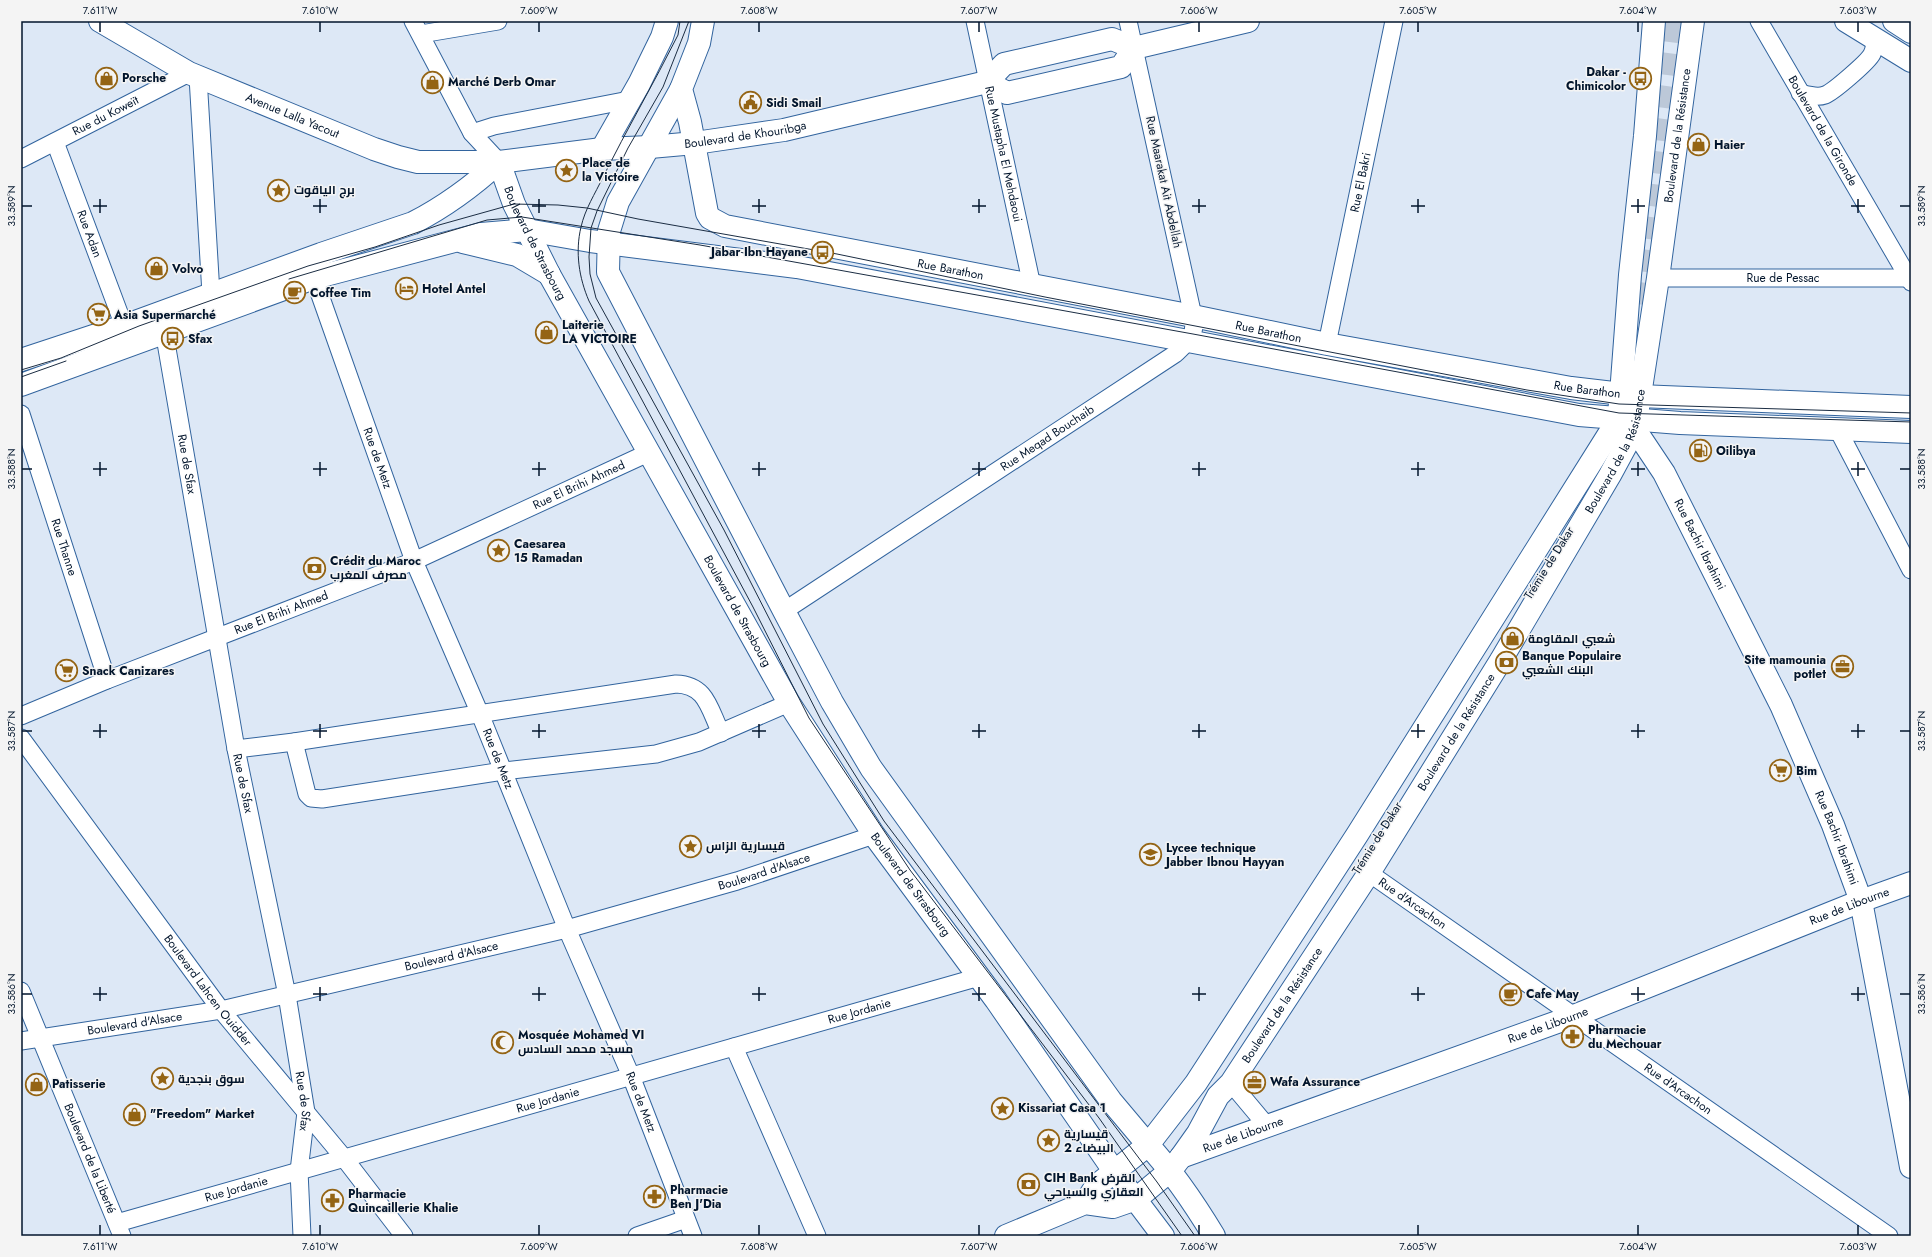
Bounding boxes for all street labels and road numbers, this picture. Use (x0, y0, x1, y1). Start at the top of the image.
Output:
street label: Boulevard de la Résistance (1659, 67, 1695, 204)
street label: Boulevard de la Gironde (1784, 72, 1862, 189)
street label: Rue Mustapha El Mehdaoui (980, 84, 1027, 224)
street label: Avenue Lalla Yacout (243, 88, 342, 143)
street label: Rue du Koweït (69, 91, 142, 140)
street label: Rue Maarakat Ait Abdellah (1141, 114, 1187, 250)
street label: Boulevard de Khouribga (684, 116, 808, 153)
street label: Rue El Bakri (1346, 151, 1376, 214)
street label: Boulevard de Strasbourg (499, 184, 571, 304)
street label: Rue Adan (72, 207, 107, 260)
street label: Rue Barathon (916, 254, 985, 285)
street label: Rue de Pessac (1746, 269, 1820, 287)
street label: Rue Barathon (1234, 316, 1303, 347)
street label: Rue Barathon (1552, 376, 1622, 403)
street label: Boulevard de la Résistance (1580, 388, 1650, 517)
street label: Rue Meqad Bouchaib (997, 400, 1098, 476)
street label: Rue de Metz (359, 425, 397, 492)
street label: Rue de Sfax (173, 433, 201, 496)
street label: Rue El Brihi Ahmed (530, 456, 628, 514)
street label: Rue Bachir Ibrahimi (1669, 496, 1731, 593)
street label: Rue Thanne (46, 516, 82, 578)
street label: Trémie de Dakar (1519, 522, 1579, 603)
street label: Boulevard de Strasbourg (699, 552, 776, 670)
street label: Rue El Brihi Ahmed (232, 586, 331, 639)
street label: Boulevard de la Résistance (1413, 670, 1500, 794)
street label: Rue de Metz (478, 726, 519, 792)
street label: Rue de Sfax (228, 752, 258, 815)
street label: Rue Bachir Ibrahimi (1810, 788, 1863, 887)
street label: Trémie de Dakar (1347, 797, 1407, 878)
street label: Boulevard de Strasbourg (866, 829, 955, 940)
street label: Boulevard d'Alsace (716, 848, 812, 895)
street label: Rue d'Arcachon (1375, 873, 1450, 934)
street label: Rue de Libourne (1807, 883, 1892, 930)
street label: Boulevard Lahcen Ouidder (159, 931, 257, 1051)
street label: Boulevard d'Alsace (403, 936, 500, 976)
street label: Boulevard de la Résistance (1237, 944, 1327, 1067)
street label: Rue Jordanie (826, 994, 893, 1029)
street label: Rue de Libourne (1505, 1002, 1591, 1048)
street label: Boulevard d'Alsace (86, 1007, 183, 1040)
street label: Rue d'Arcachon (1640, 1059, 1716, 1119)
street label: Rue de Metz (621, 1069, 661, 1136)
street label: Rue de Sfax (291, 1070, 315, 1133)
street label: Rue Jordanie (514, 1083, 581, 1118)
street label: Boulevard de la Liberté (59, 1101, 121, 1216)
street label: Rue de Libourne (1200, 1112, 1286, 1157)
street label: Rue Jordanie (203, 1171, 270, 1206)

